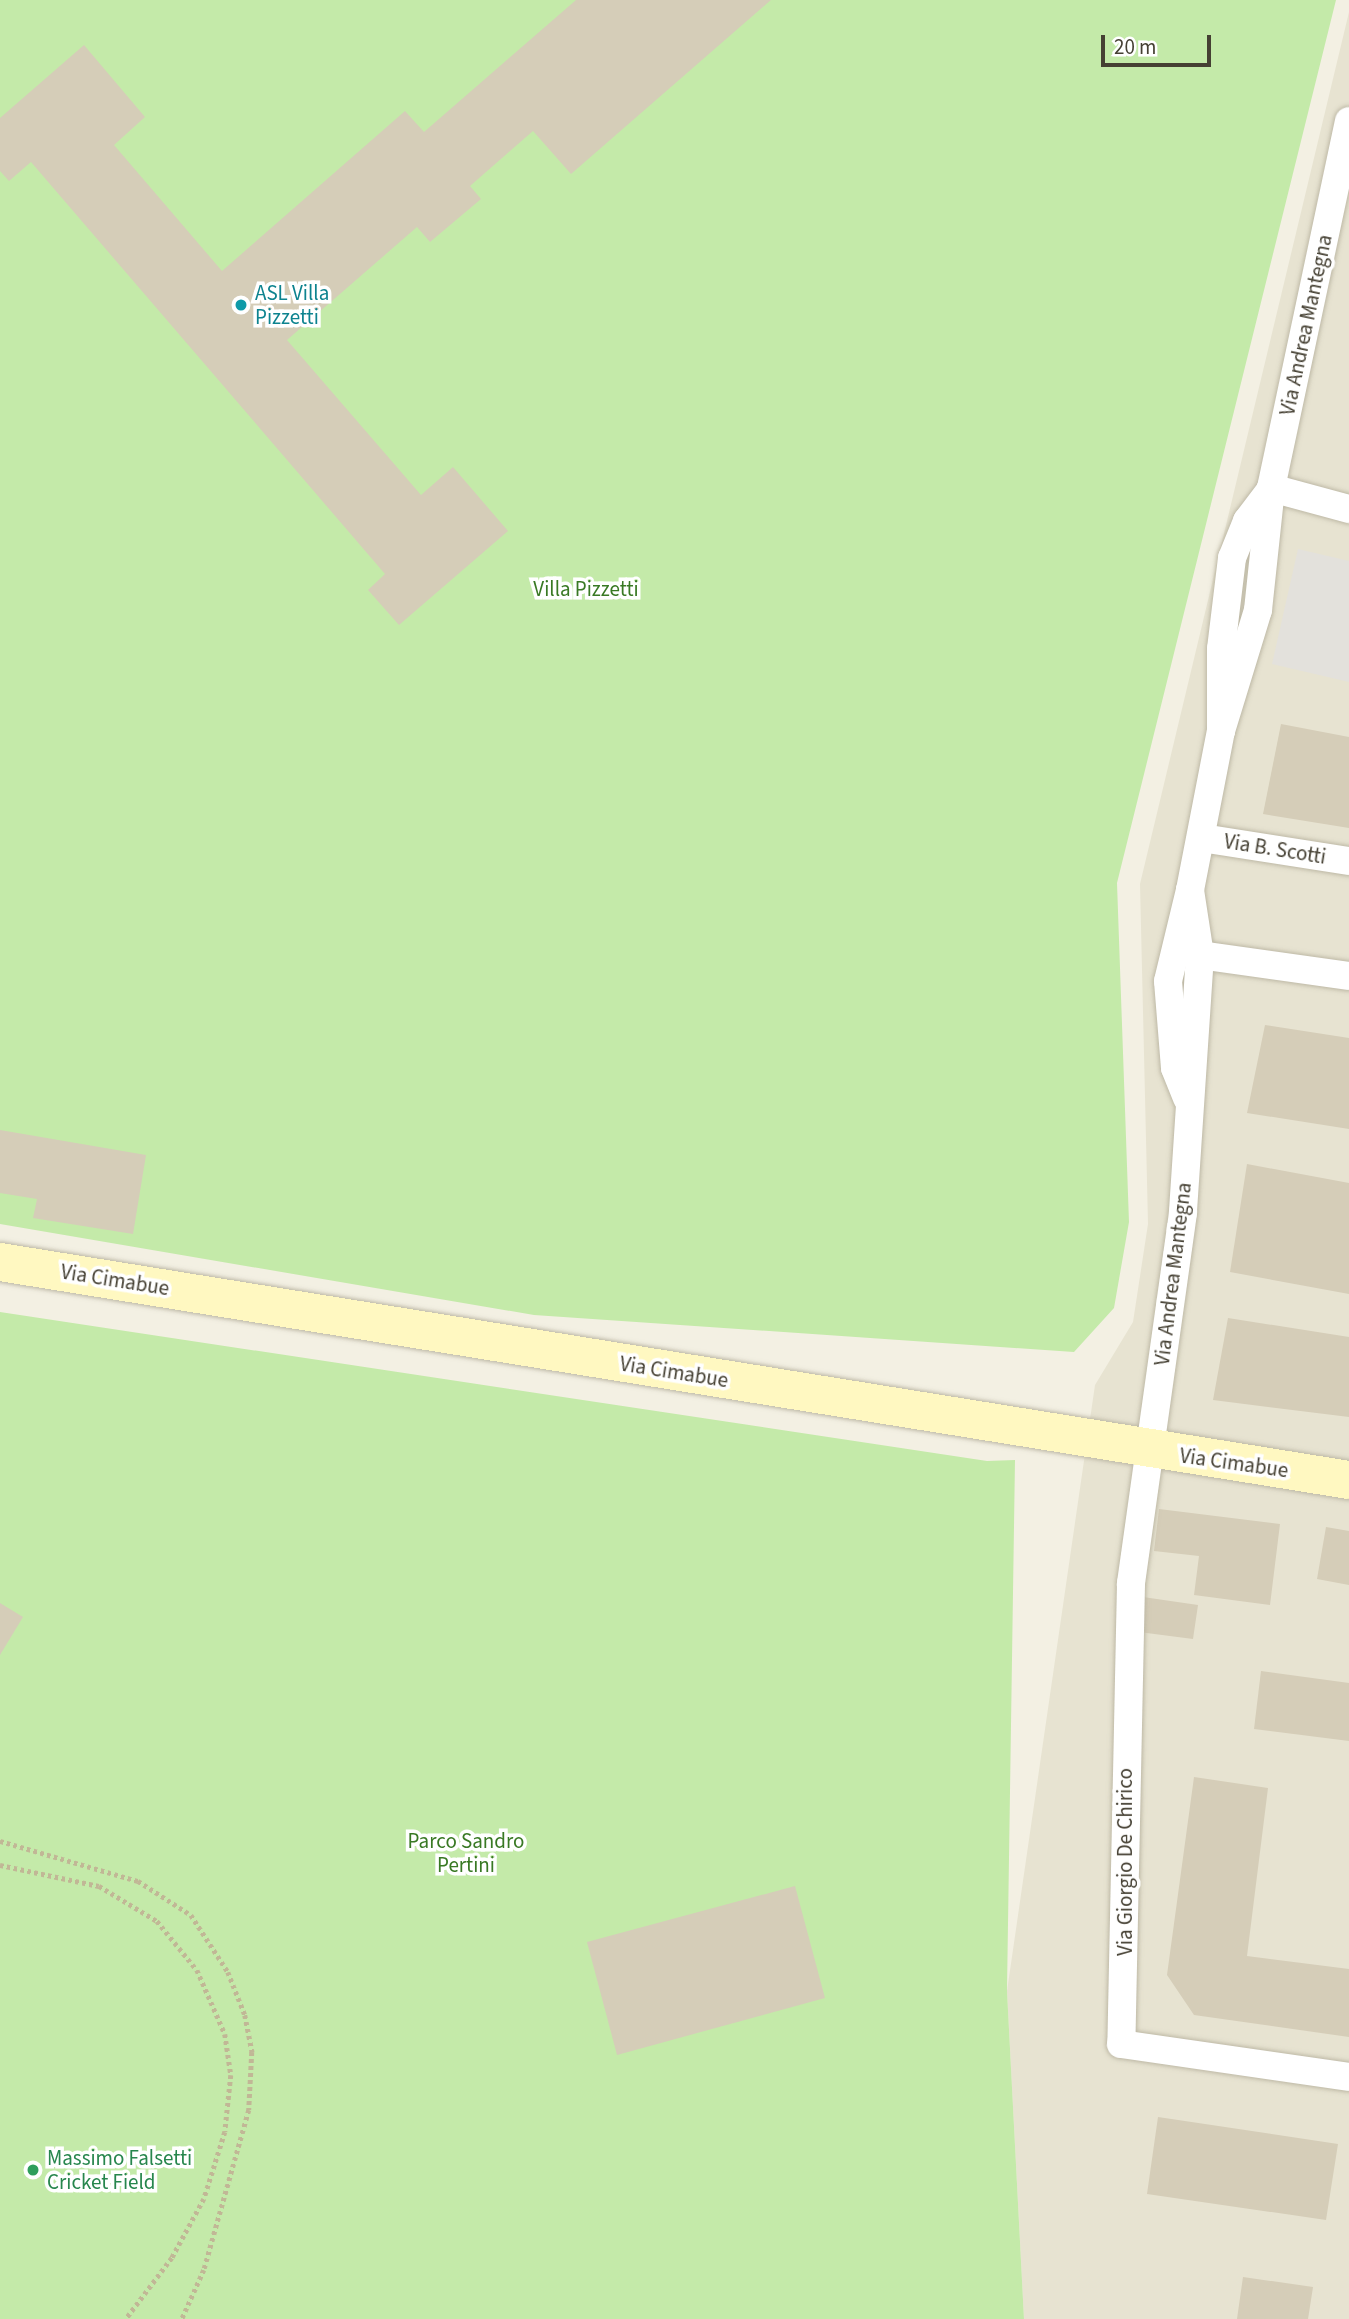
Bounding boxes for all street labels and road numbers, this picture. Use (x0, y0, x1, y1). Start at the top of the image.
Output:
street label: Via Andrea Mantegna (1275, 232, 1337, 418)
street label: Via B. Scotti (1222, 829, 1328, 869)
street label: Via Andrea Mantegna (1149, 1181, 1197, 1367)
street label: Via Cimabue (59, 1259, 171, 1301)
street label: Via Cimabue (618, 1351, 730, 1393)
street label: Via Cimabue (1178, 1443, 1290, 1483)
street label: Via Giorgio De Chirico (1112, 1768, 1138, 1956)

